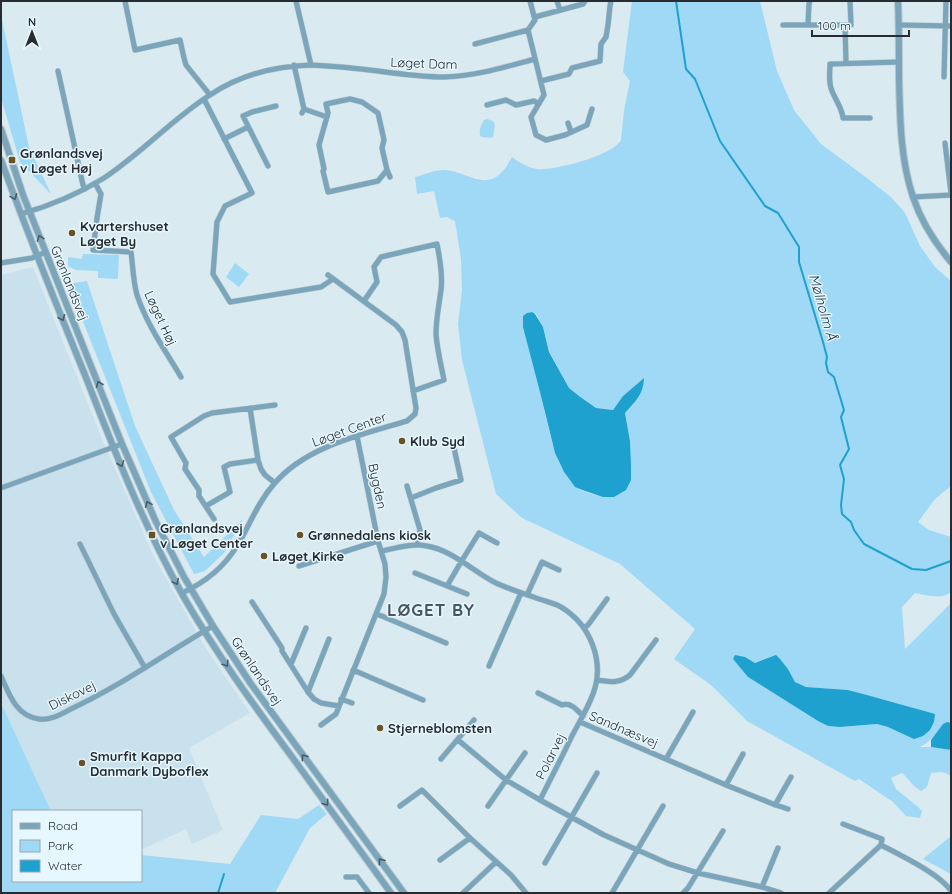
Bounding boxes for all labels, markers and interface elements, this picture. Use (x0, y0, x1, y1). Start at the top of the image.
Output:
north arrow (12, 12, 52, 52)
scale bar (812, 12, 909, 38)
text: N (28, 15, 36, 29)
text: 100 m (818, 18, 851, 33)
street label: Løget Dam (390, 54, 458, 72)
place label: Grønlandsvej v Løget Høj (20, 145, 103, 176)
marker: Grønlandsvej v Løget Høj (7, 155, 17, 165)
one-way arrow (10, 193, 18, 200)
place label: Kvartershuset Løget By (80, 218, 169, 249)
marker: Kvartershuset Løget By (67, 228, 77, 238)
one-way arrow (37, 234, 45, 241)
street label: Grønlandsvej (48, 243, 92, 323)
water label: Mølholm Å (805, 272, 841, 342)
street label: Løget Høj (141, 288, 181, 348)
one-way arrow (57, 314, 65, 321)
one-way arrow (95, 381, 103, 388)
street label: Løget Center (310, 408, 388, 450)
place label: Klub Syd (410, 433, 465, 449)
marker: Klub Syd (397, 436, 407, 446)
one-way arrow (116, 461, 124, 468)
street label: Bygden (365, 462, 391, 510)
one-way arrow (145, 501, 153, 508)
place label: Grønlandsvej v Løget Center (160, 520, 254, 551)
place label: Grønnedalens kiosk (308, 527, 431, 543)
marker: Grønlandsvej v Løget Center (147, 530, 157, 540)
marker: Grønnedalens kiosk (295, 530, 305, 540)
place label: Løget Kirke (272, 548, 344, 564)
marker: Løget Kirke (259, 551, 269, 561)
one-way arrow (171, 578, 179, 585)
district label: LØGET BY (387, 599, 475, 620)
street label: Grønlandsvej (228, 634, 286, 708)
one-way arrow (221, 660, 229, 667)
street label: Diskovej (46, 677, 98, 713)
street label: Sandnæsvej (587, 707, 661, 751)
place label: Stjerneblomsten (388, 720, 492, 736)
marker: Stjerneblomsten (375, 723, 385, 733)
street label: Polarvej (532, 730, 568, 782)
place label: Smurfit Kappa Danmark Dyboflex (90, 748, 209, 779)
one-way arrow (302, 754, 309, 761)
marker: Smurfit Kappa Danmark Dyboflex (77, 758, 87, 768)
one-way arrow (322, 799, 329, 806)
legend (12, 810, 142, 882)
text: Road (48, 818, 78, 833)
text: Park (48, 838, 73, 853)
text: Water (48, 858, 83, 873)
one-way arrow (378, 859, 385, 866)

